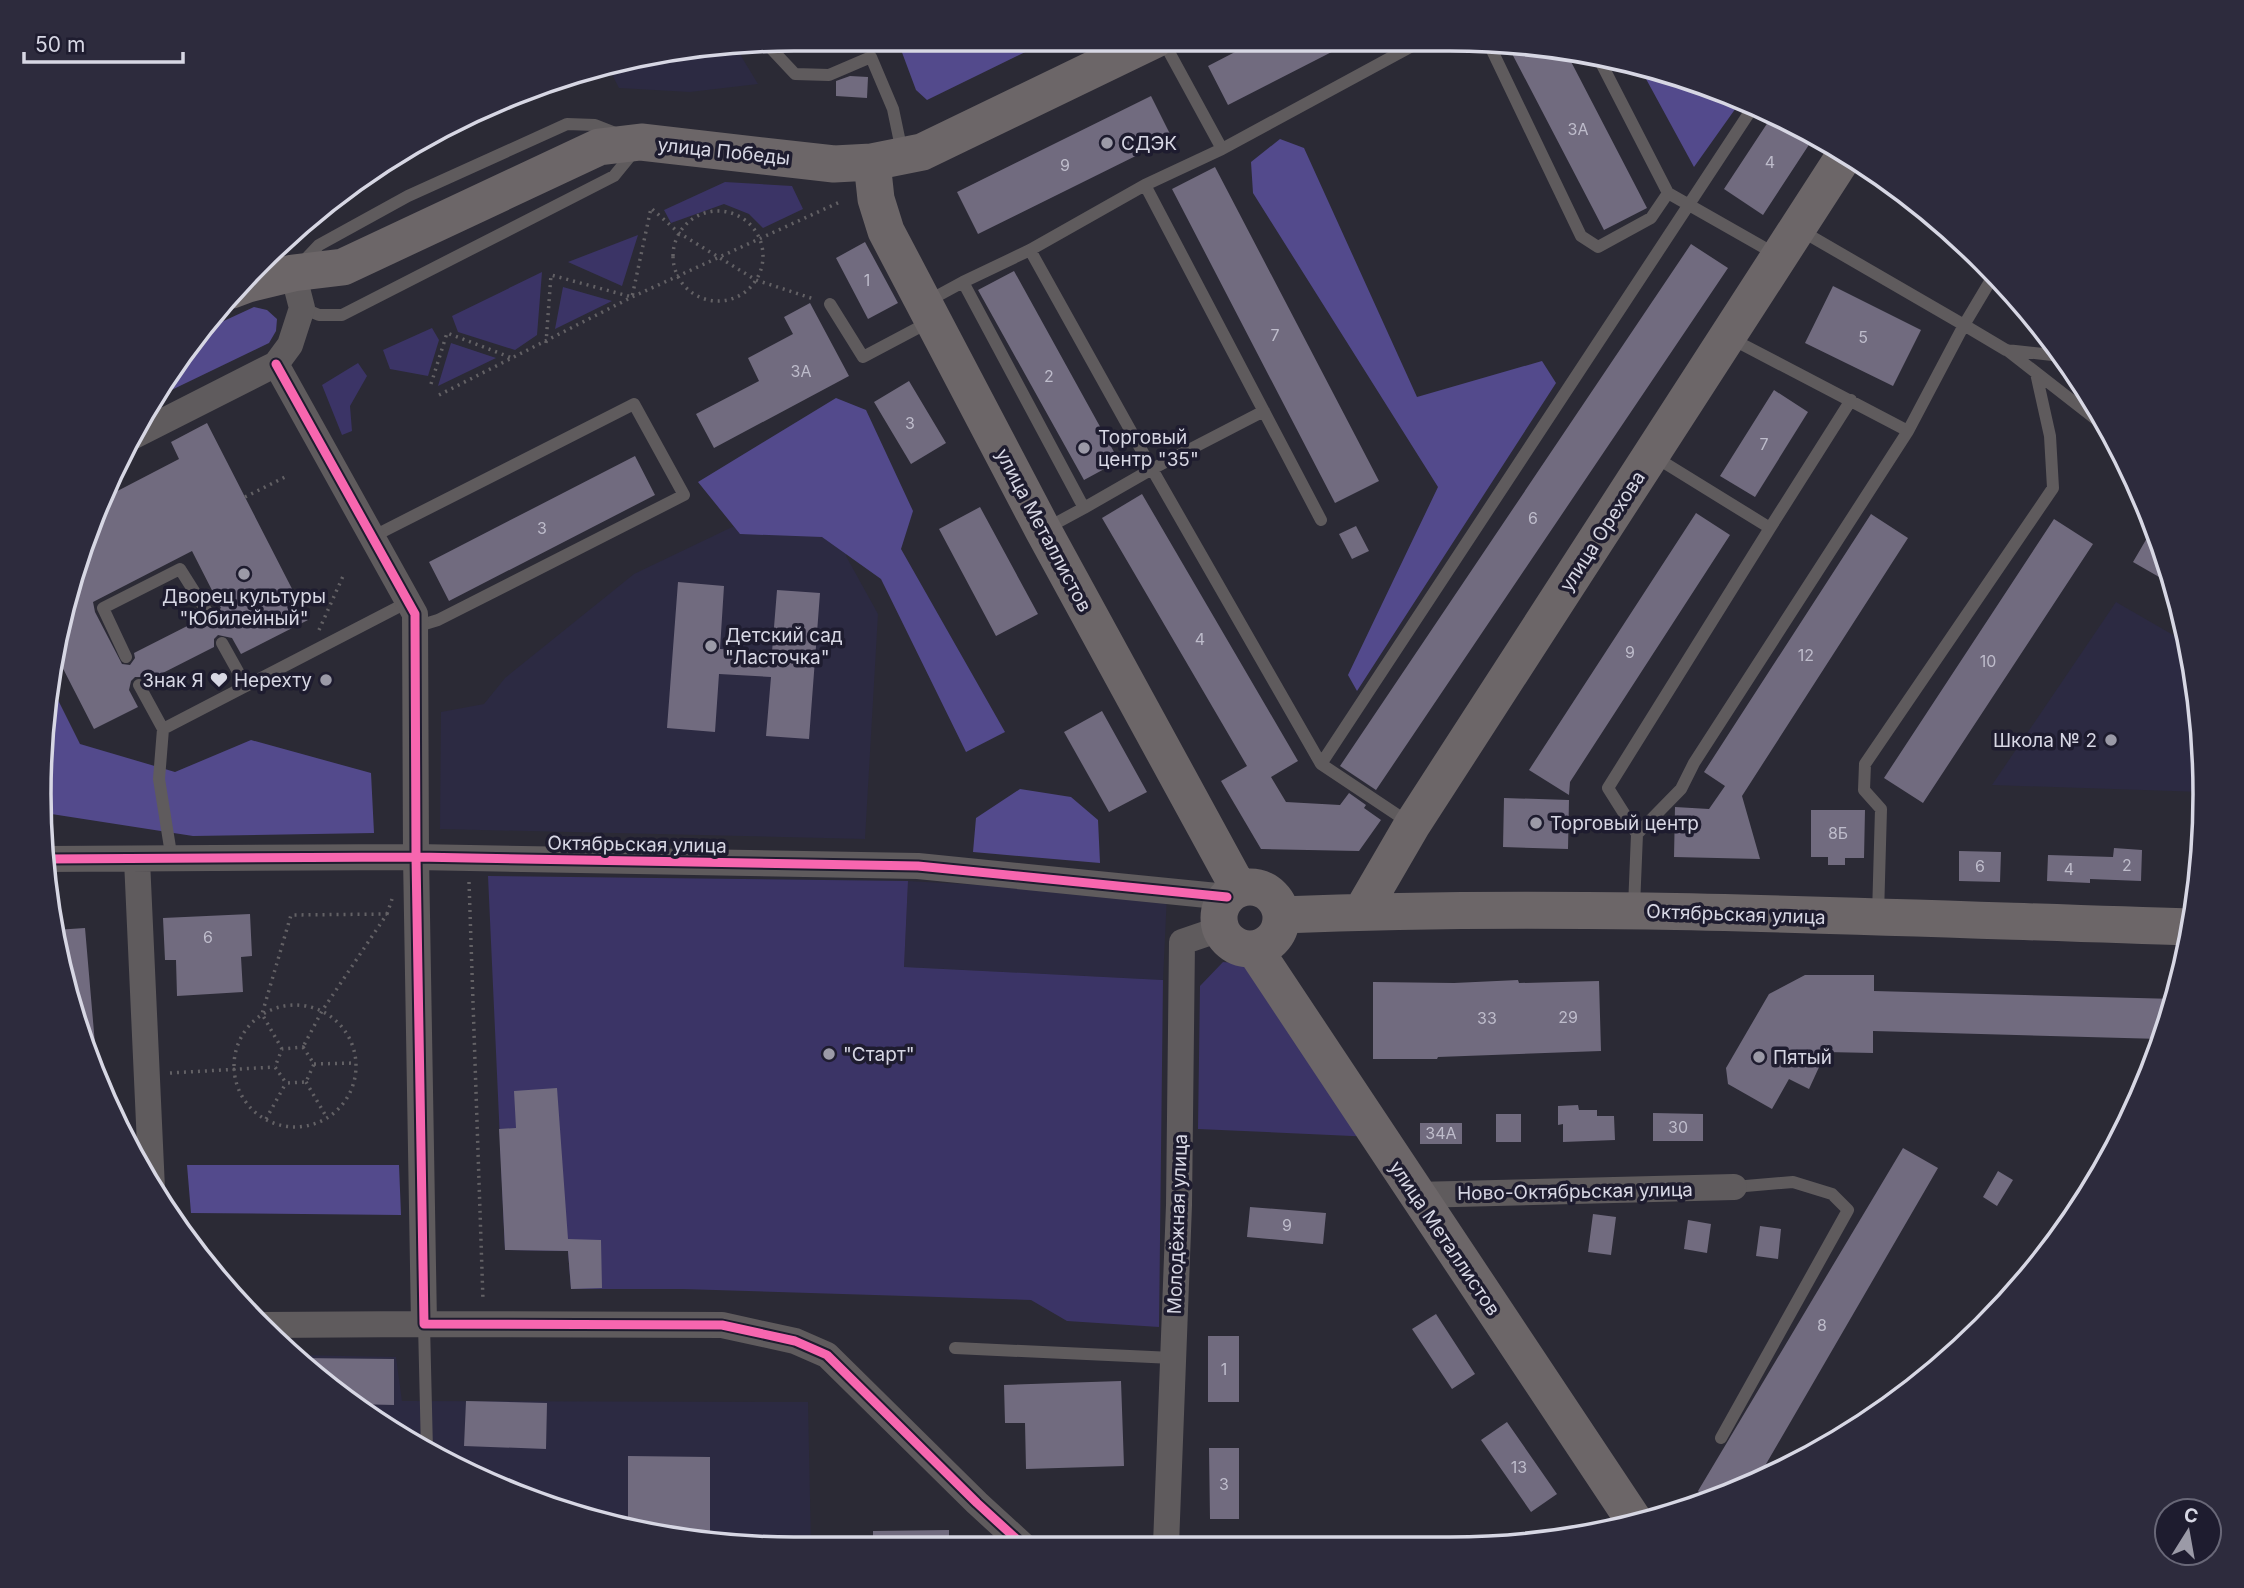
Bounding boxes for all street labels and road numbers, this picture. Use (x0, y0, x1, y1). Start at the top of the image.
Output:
street label: улица Победы (657, 133, 791, 170)
street label: улица Металлистов (991, 445, 1096, 616)
street label: улица Орехова (1555, 467, 1650, 596)
street label: Октябрьская улица (547, 831, 727, 858)
street label: Октябрьская улица (1646, 900, 1826, 929)
street label: Молодёжная улица (1163, 1133, 1192, 1315)
street label: улица Металлистов (1384, 1157, 1505, 1320)
street label: Ново-Октябрьская улица (1457, 1178, 1693, 1205)

